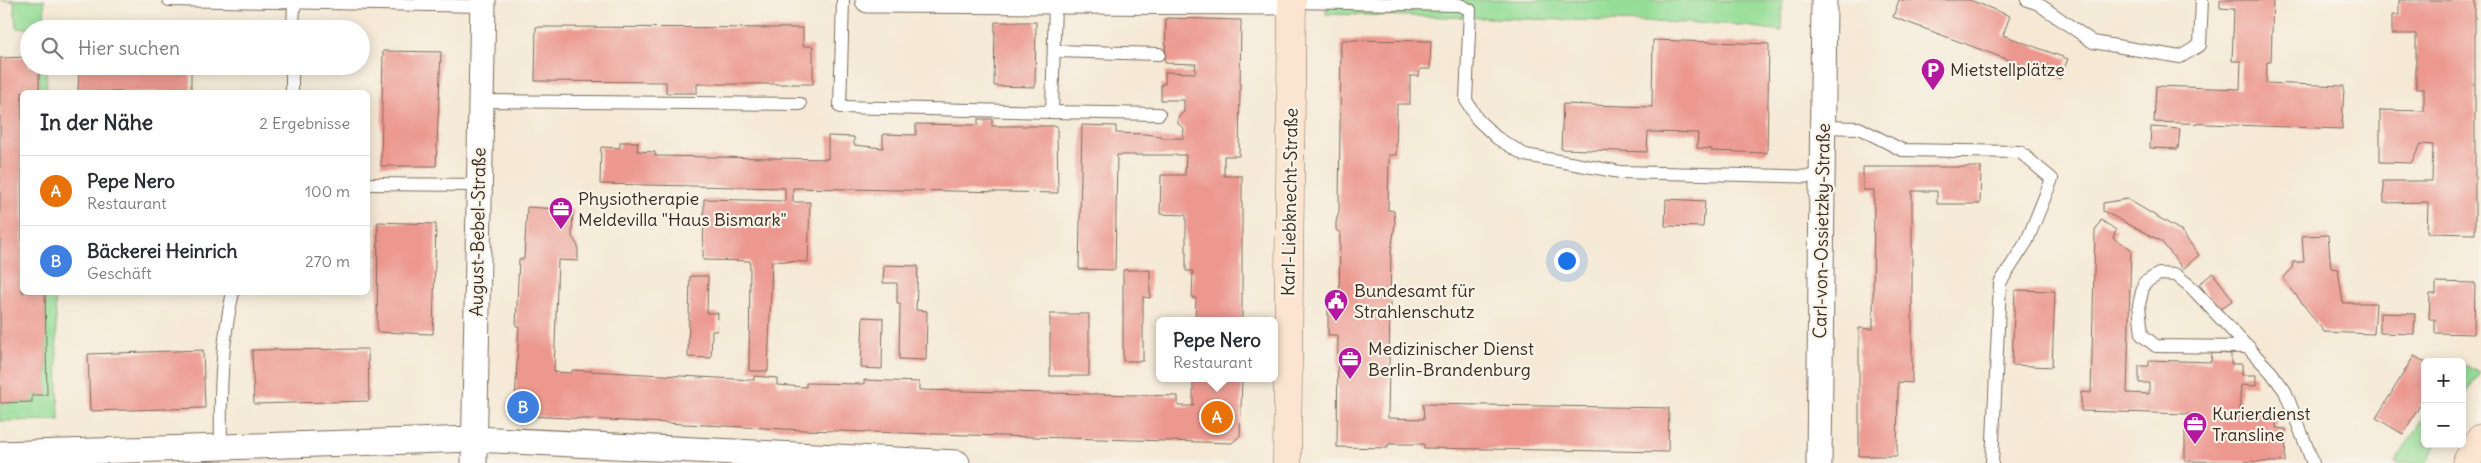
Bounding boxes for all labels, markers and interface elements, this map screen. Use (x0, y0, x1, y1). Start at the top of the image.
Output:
search box (20, 20, 370, 75)
icon: search (38, 34, 66, 62)
text: Hier suchen (78, 36, 180, 60)
parking icon: Mietstellplätze (1920, 57, 1946, 91)
place label: Mietstellplätze (1950, 58, 2065, 81)
street label: Karl-Liebknecht-Straße (1276, 108, 1303, 296)
text: In der Nähe (40, 109, 153, 136)
text: 2 Ergebnisse (259, 113, 350, 133)
street label: Carl-von-Ossietzky-Straße (1808, 123, 1835, 339)
street label: August-Bebel-Straße (465, 147, 490, 317)
text: Pepe Nero (87, 169, 175, 193)
text: A (51, 181, 61, 201)
text: 100 m (305, 181, 350, 201)
place label: Physiotherapie Meldevilla "Haus Bismark" (578, 187, 787, 231)
text: Restaurant (87, 193, 167, 213)
office icon: Physiotherapie Meldevilla "Haus Bismark" (548, 196, 574, 230)
text: Bäckerei Heinrich (87, 239, 238, 263)
your location (1554, 248, 1580, 274)
text: B (51, 251, 61, 271)
text: 270 m (305, 251, 350, 271)
text: Geschäft (87, 263, 152, 283)
place label: Bundesamt für Strahlenschutz (1354, 279, 1476, 323)
public building icon: Bundesamt für Strahlenschutz (1323, 288, 1349, 322)
popup (1156, 317, 1278, 382)
text: Pepe Nero (1173, 328, 1261, 352)
place label: Medizinischer Dienst Berlin-Brandenburg (1368, 337, 1534, 381)
office icon: Medizinischer Dienst Berlin-Brandenburg (1337, 346, 1363, 380)
text: Restaurant (1173, 352, 1253, 372)
map controls (2421, 358, 2466, 448)
button: + (2421, 358, 2466, 403)
pin: B (507, 388, 539, 426)
pin: A (1201, 398, 1233, 436)
place label: Kurierdienst Transline (2212, 402, 2311, 446)
button: − (2421, 403, 2466, 448)
office icon: Kurierdienst Transline (2182, 411, 2208, 445)

